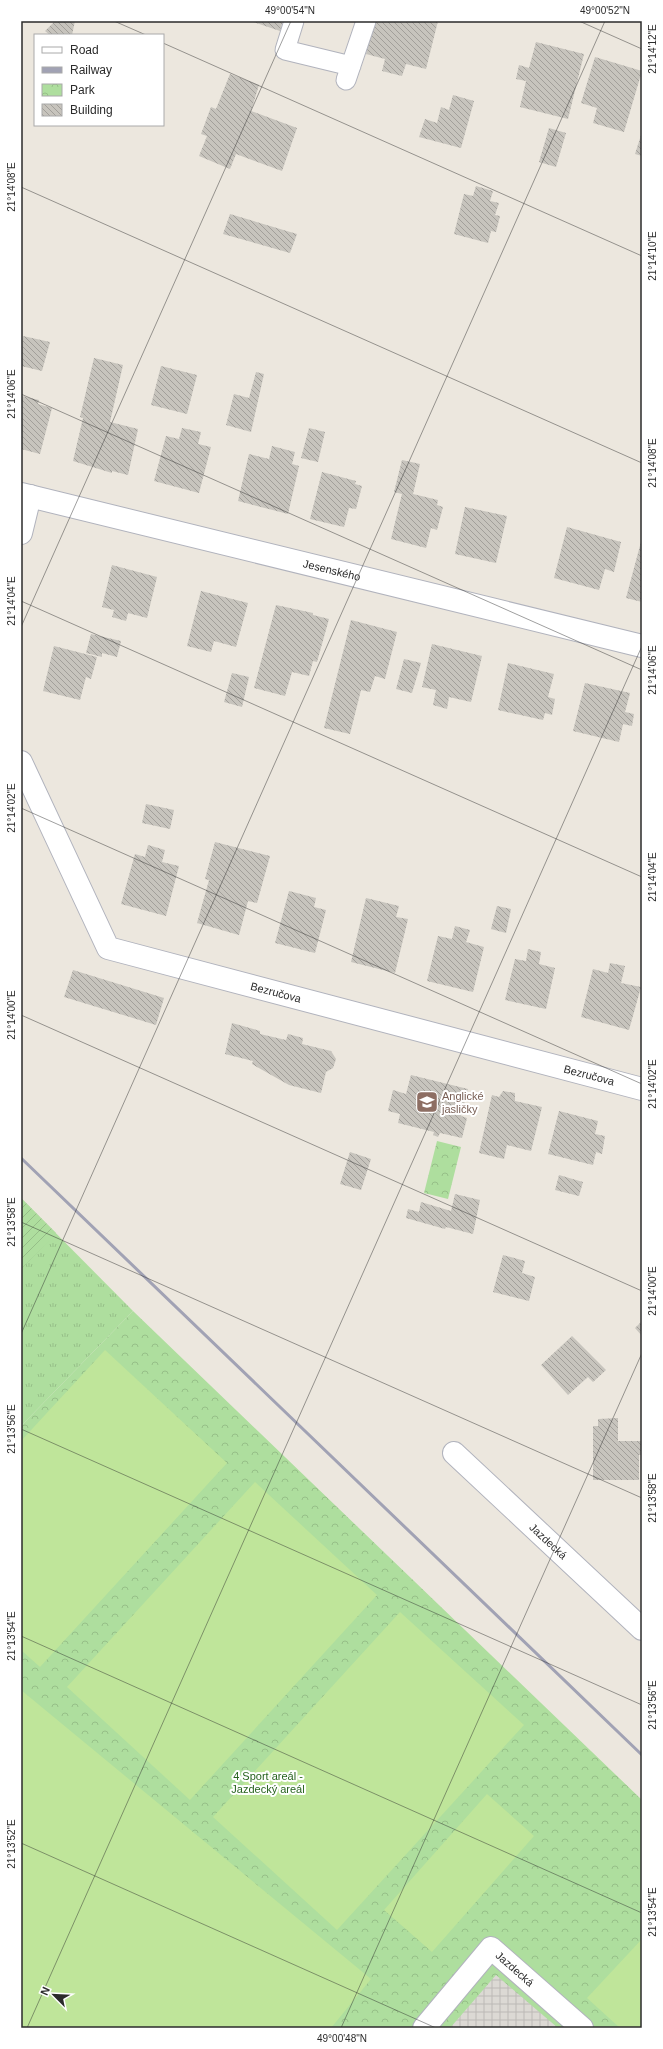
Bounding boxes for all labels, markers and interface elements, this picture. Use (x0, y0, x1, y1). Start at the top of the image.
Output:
text: 49°00'54"N (265, 5, 315, 16)
text: 49°00'52"N (580, 5, 630, 16)
text: 21°14'12"E (647, 24, 658, 74)
legend (34, 34, 164, 126)
text: Road (70, 43, 99, 57)
text: Railway (70, 63, 112, 77)
text: Park (70, 83, 96, 97)
text: Building (70, 103, 113, 117)
text: 21°14'08"E (6, 162, 17, 212)
text: 21°14'10"E (647, 231, 658, 281)
text: 21°14'06"E (6, 369, 17, 419)
text: 21°14'08"E (647, 438, 658, 488)
street label: Jesenského (302, 557, 362, 583)
text: 21°14'04"E (6, 576, 17, 626)
text: 21°14'06"E (647, 645, 658, 695)
text: 21°14'02"E (6, 783, 17, 833)
text: 21°14'04"E (647, 852, 658, 902)
street label: Bezručova (249, 980, 303, 1005)
text: 21°14'00"E (6, 990, 17, 1040)
text: 21°14'02"E (647, 1059, 658, 1109)
street label: Bezručova (562, 1063, 617, 1088)
school or university icon: Anglické jasličky (414, 1089, 440, 1115)
place label: Anglické jasličky (441, 1090, 484, 1115)
text: 21°13'58"E (6, 1197, 17, 1247)
text: 21°14'00"E (647, 1266, 658, 1316)
text: 21°13'56"E (6, 1404, 17, 1454)
text: 21°13'58"E (647, 1473, 658, 1523)
street label: Jazdecká (527, 1521, 570, 1562)
text: 21°13'54"E (6, 1611, 17, 1661)
text: 21°13'56"E (647, 1680, 658, 1730)
park label: 4 Sport areál - Jazdecký areál (231, 1770, 305, 1795)
text: 21°13'52"E (6, 1819, 17, 1869)
text: 21°13'54"E (647, 1887, 658, 1937)
street label: Jazdecká (493, 1949, 537, 1989)
north arrow (34, 1975, 74, 2015)
text: N (38, 1985, 52, 1997)
text: 49°00'48"N (317, 2033, 367, 2044)

